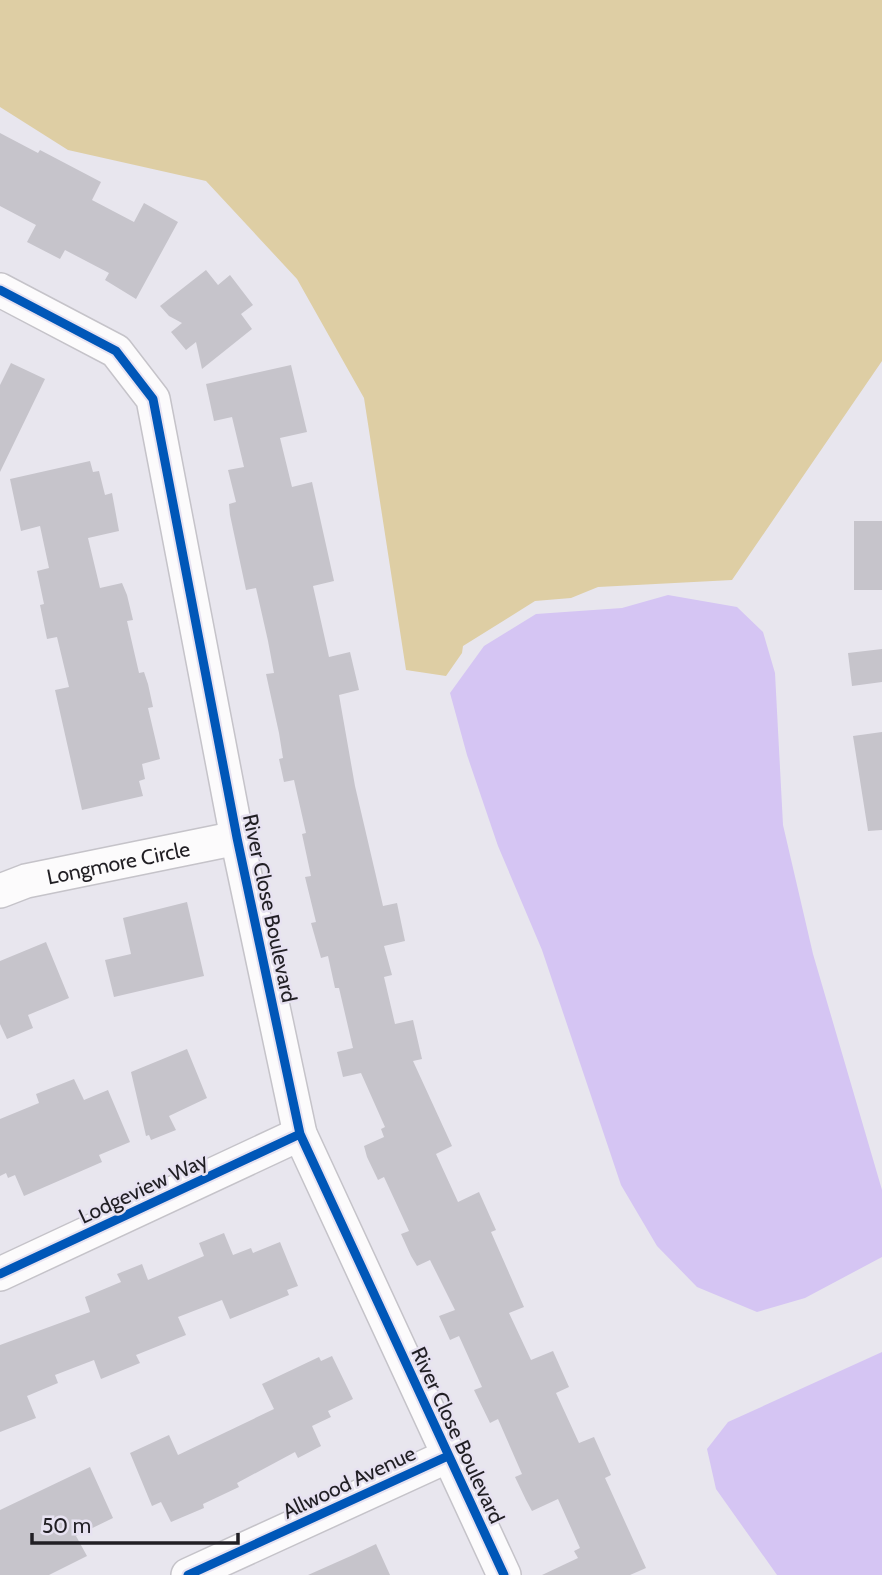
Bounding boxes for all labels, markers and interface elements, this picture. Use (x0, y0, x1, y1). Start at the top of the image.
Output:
street label: River Close Boulevard (238, 812, 302, 1004)
street label: Longmore Circle (44, 835, 192, 889)
street label: Lodgeview Way (75, 1147, 212, 1229)
street label: River Close Boulevard (406, 1343, 510, 1527)
street label: Allwood Avenue (279, 1440, 420, 1524)
scale bar (32, 1502, 238, 1546)
text: 50 m (42, 1513, 91, 1538)

